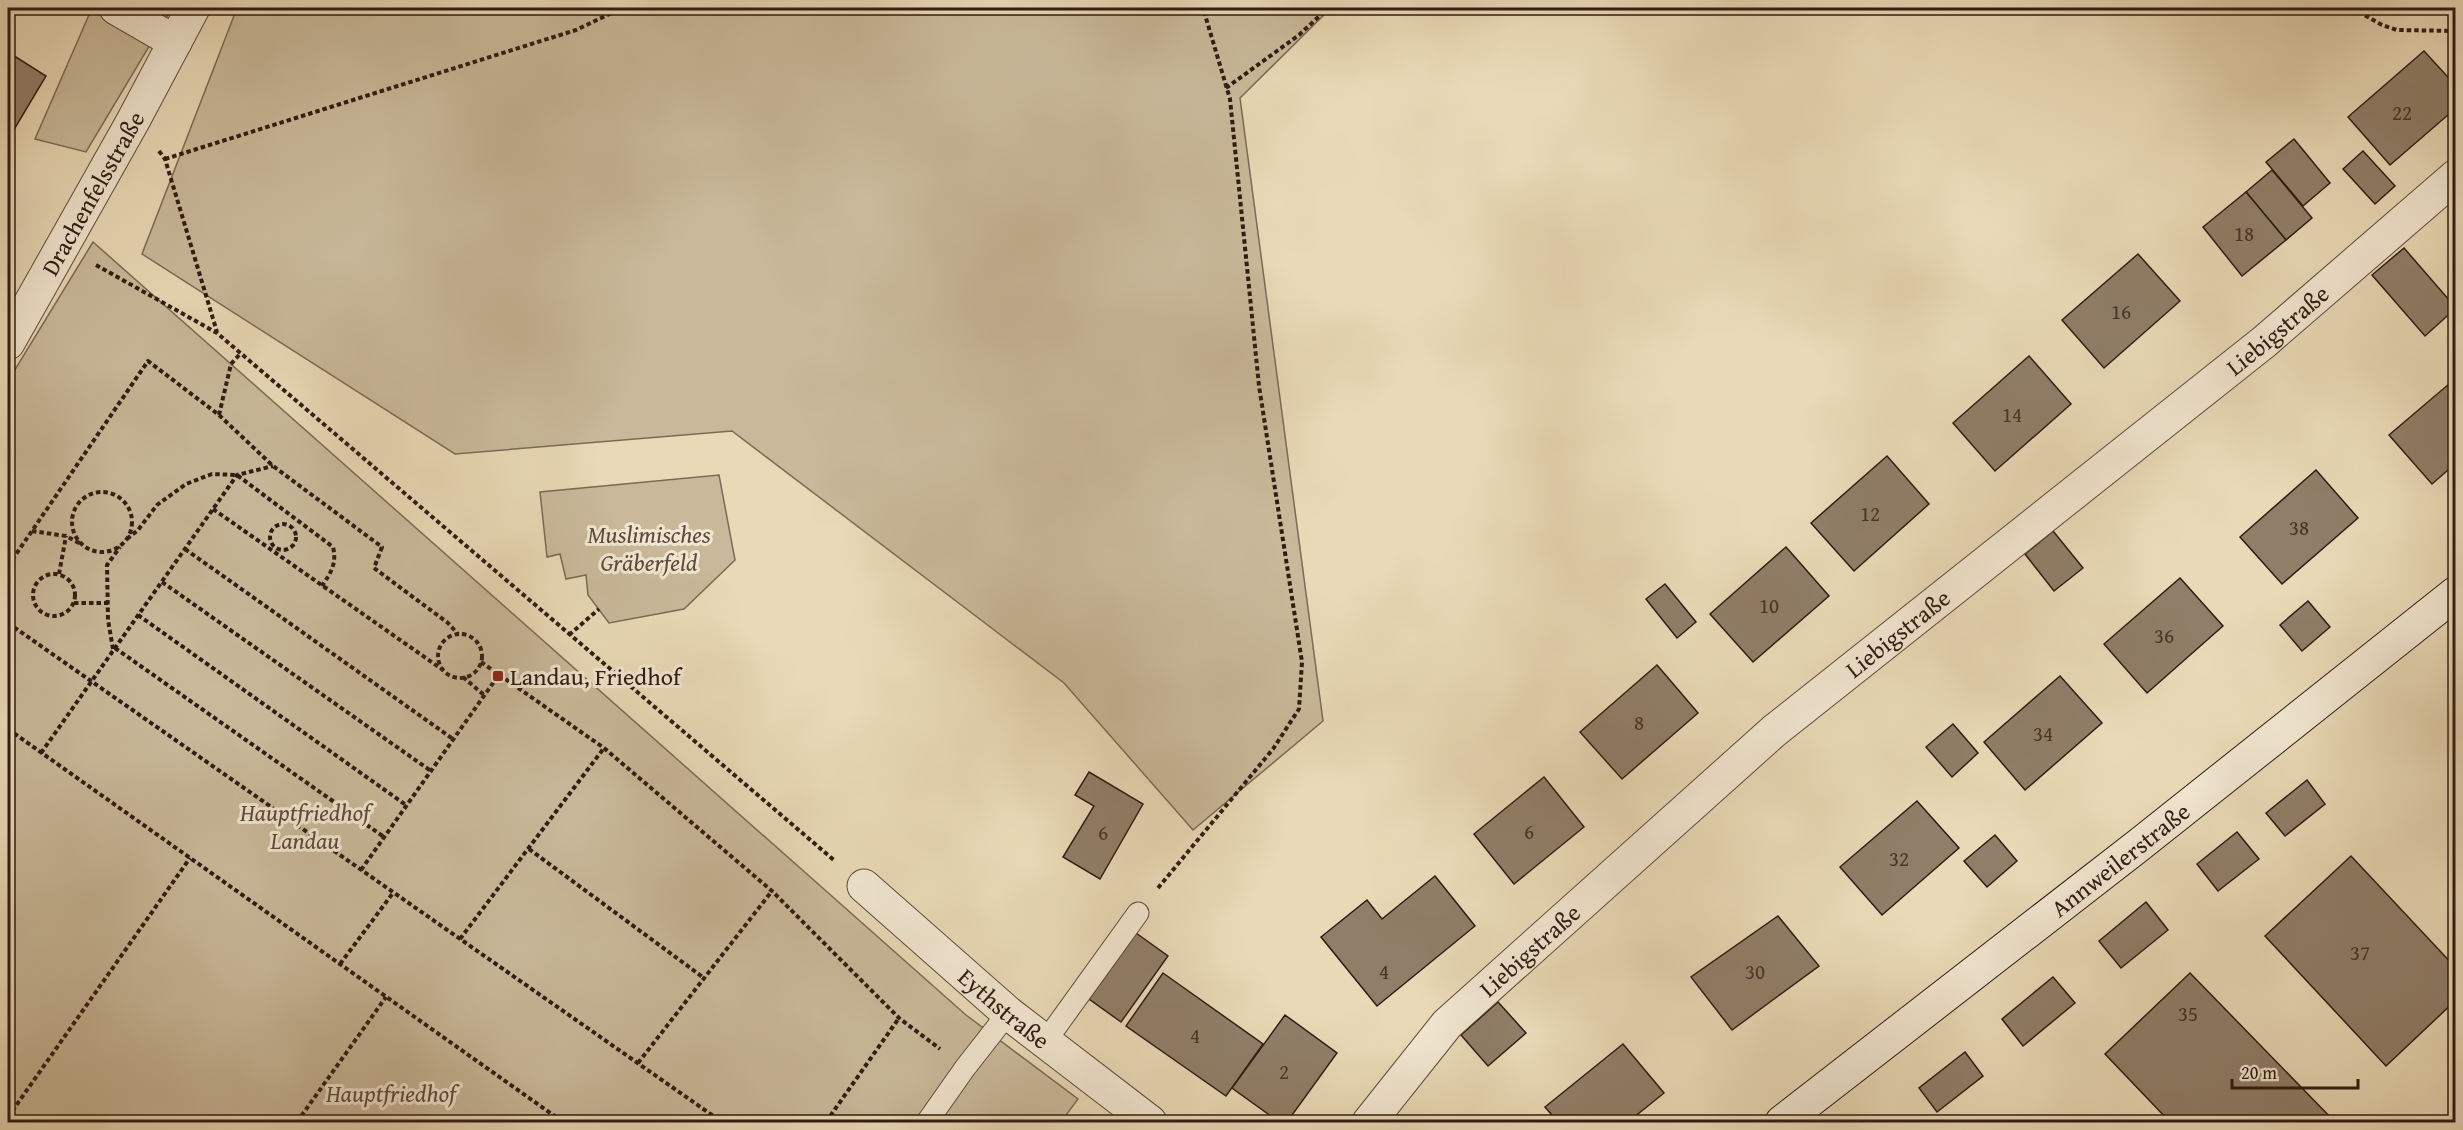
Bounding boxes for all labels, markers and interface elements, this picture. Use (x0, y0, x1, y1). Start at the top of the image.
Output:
house number: 22 (2392, 97, 2412, 128)
street label: Drachenfelsstraße (32, 105, 153, 282)
house number: 18 (2234, 218, 2254, 249)
street label: Liebigstraße (2218, 276, 2336, 383)
house number: 16 (2111, 296, 2131, 327)
house number: 14 (2002, 399, 2022, 430)
house number: 12 (1860, 498, 1880, 529)
house number: 38 (2289, 512, 2309, 543)
park label: Muslimisches Gräberfeld (587, 517, 711, 580)
street label: Liebigstraße (1838, 580, 1957, 686)
house number: 10 (1759, 590, 1779, 621)
house number: 36 (2154, 620, 2174, 651)
place label: Landau, Friedhof (510, 659, 683, 694)
marker: Landau, Friedhof (491, 669, 505, 683)
house number: 8 (1634, 707, 1644, 738)
house number: 34 (2033, 718, 2053, 749)
street label: Annweilerstraße (2043, 794, 2197, 925)
park label: Hauptfriedhof Landau (239, 795, 375, 858)
house number: 6 (1524, 816, 1534, 847)
house number: 6 (1098, 817, 1108, 848)
house number: 32 (1889, 843, 1909, 874)
street label: Liebigstraße (1471, 895, 1588, 1005)
house number: 37 (2350, 937, 2370, 968)
house number: 4 (1379, 956, 1389, 987)
house number: 30 (1745, 956, 1765, 987)
street label: Eythstraße (951, 959, 1058, 1057)
house number: 35 (2178, 998, 2198, 1029)
house number: 4 (1190, 1020, 1200, 1051)
scale bar (2232, 1052, 2358, 1090)
house number: 2 (1279, 1056, 1289, 1087)
text: 20 m (2241, 1059, 2277, 1086)
park label: Hauptfriedhof (325, 1076, 461, 1111)

